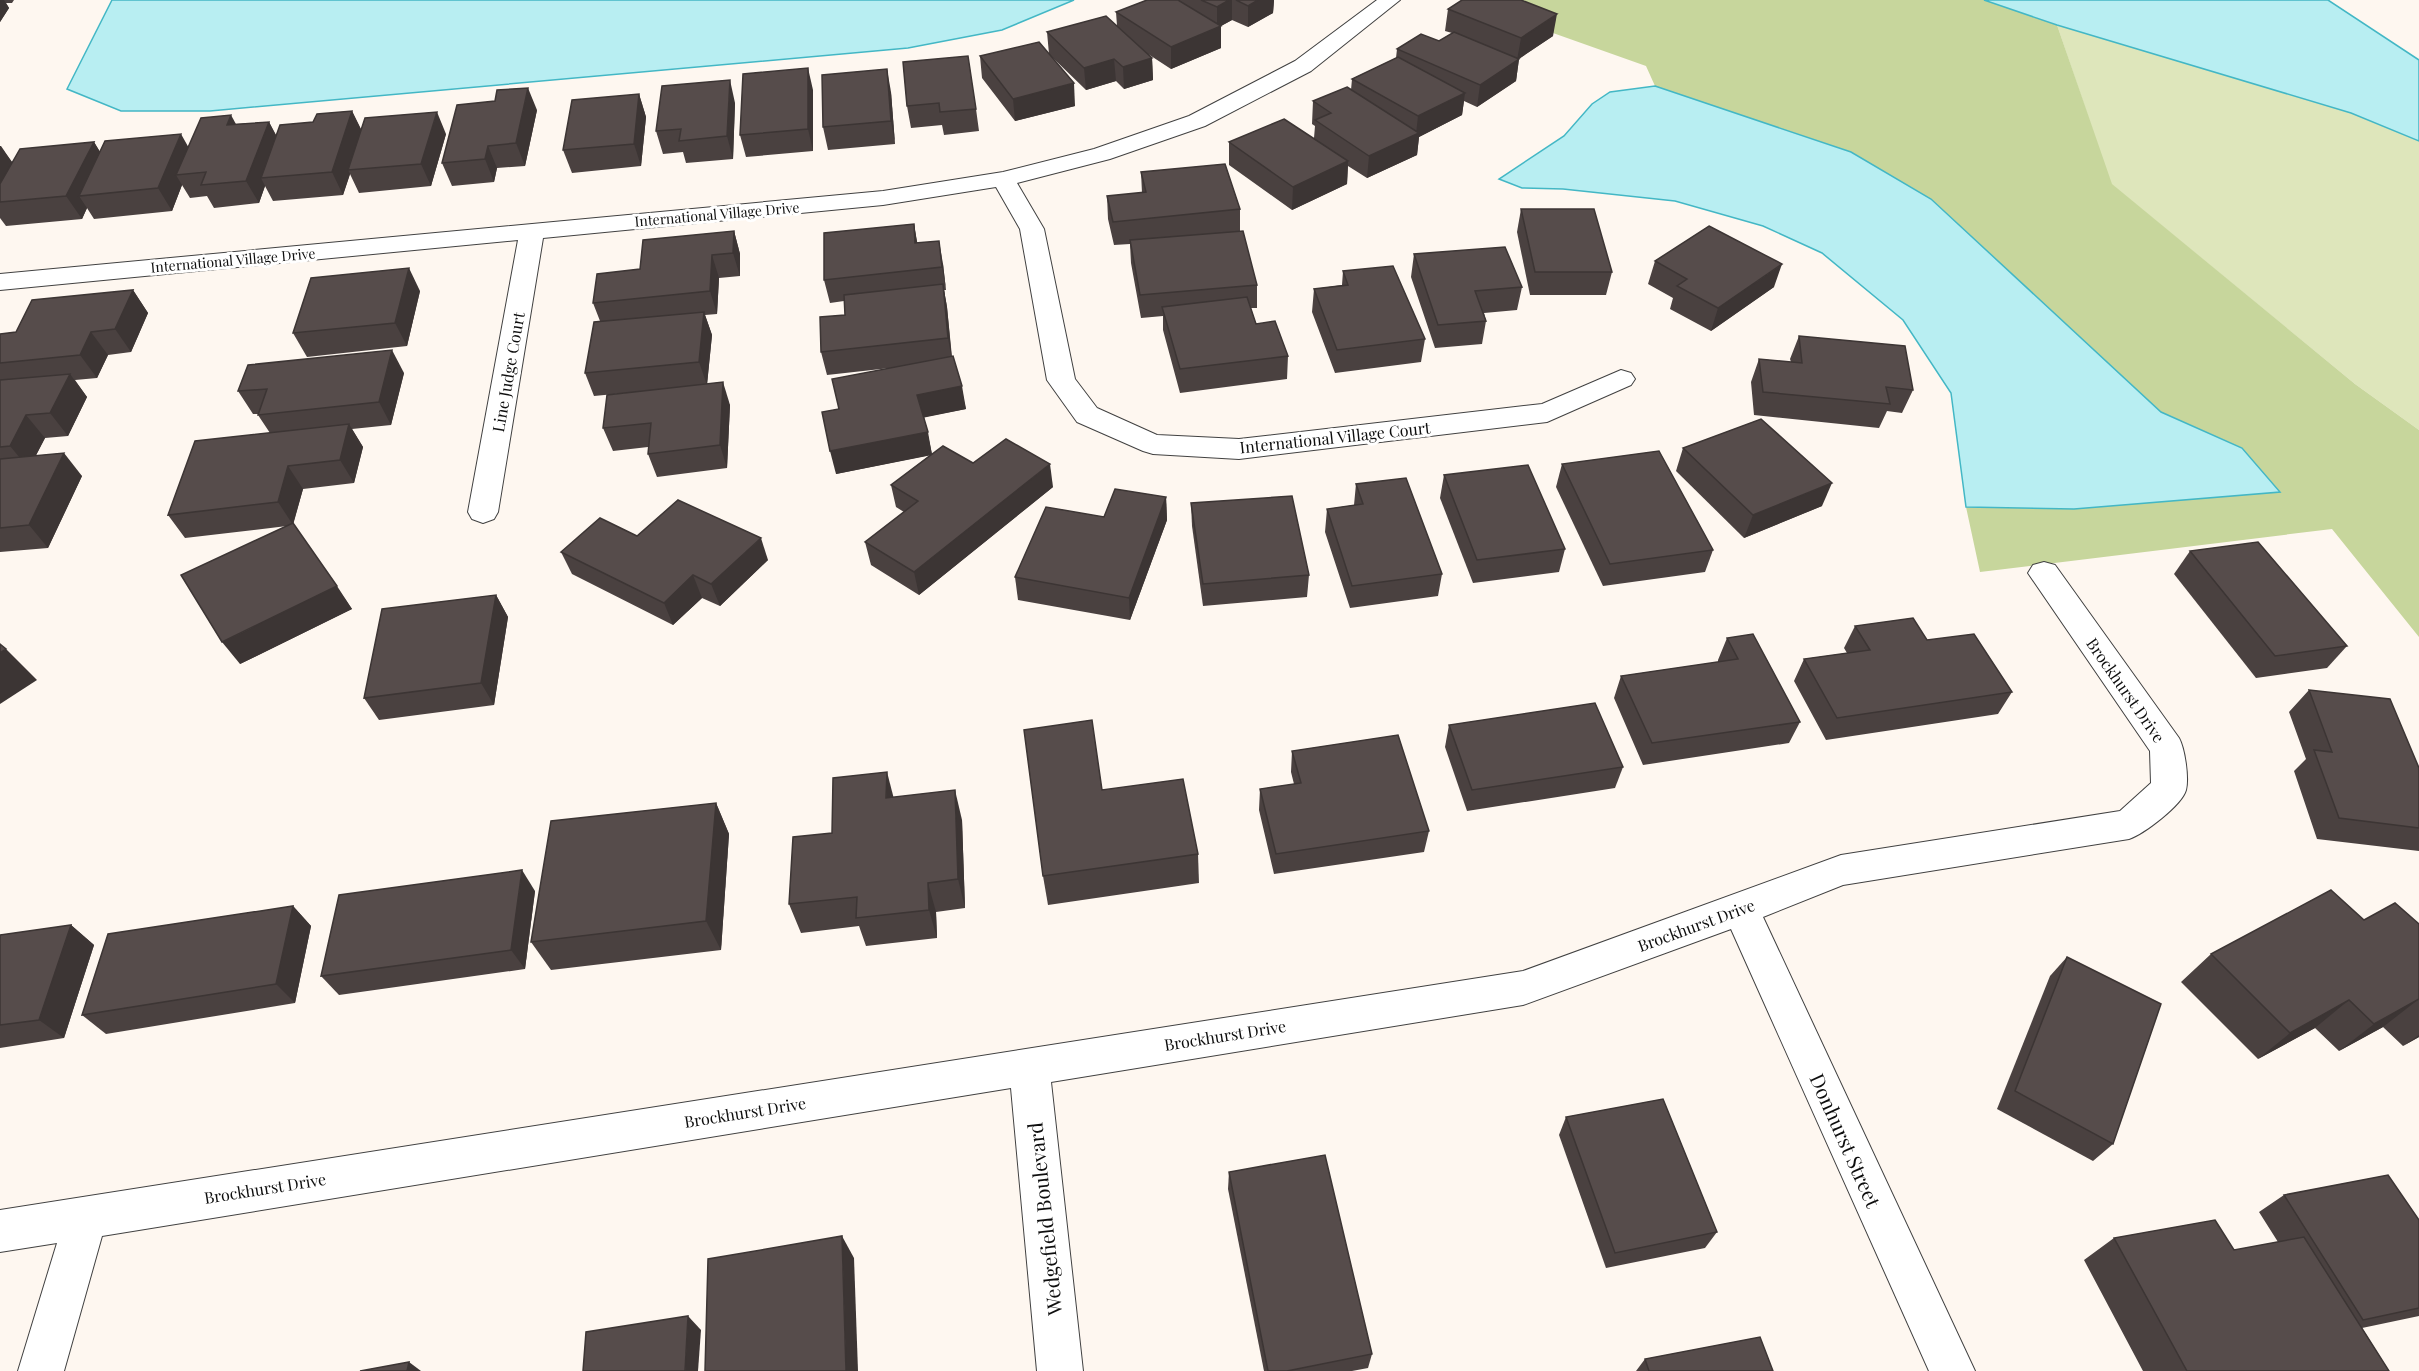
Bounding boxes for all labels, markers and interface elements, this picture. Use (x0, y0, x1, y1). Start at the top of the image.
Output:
street label: International Village Drive (634, 197, 800, 231)
street label: International Village Drive (150, 243, 316, 277)
street label: Line Judge Court (487, 310, 529, 434)
street label: International Village Court (1239, 417, 1432, 457)
street label: Brockhurst Drive (2082, 634, 2170, 746)
street label: Brockhurst Drive (1635, 894, 1757, 956)
street label: Brockhurst Drive (1163, 1015, 1287, 1055)
street label: Donhurst Street (1804, 1069, 1888, 1212)
street label: Brockhurst Drive (683, 1092, 807, 1132)
street label: Wedgefield Boulevard (1020, 1121, 1068, 1318)
street label: Brockhurst Drive (203, 1168, 327, 1208)

